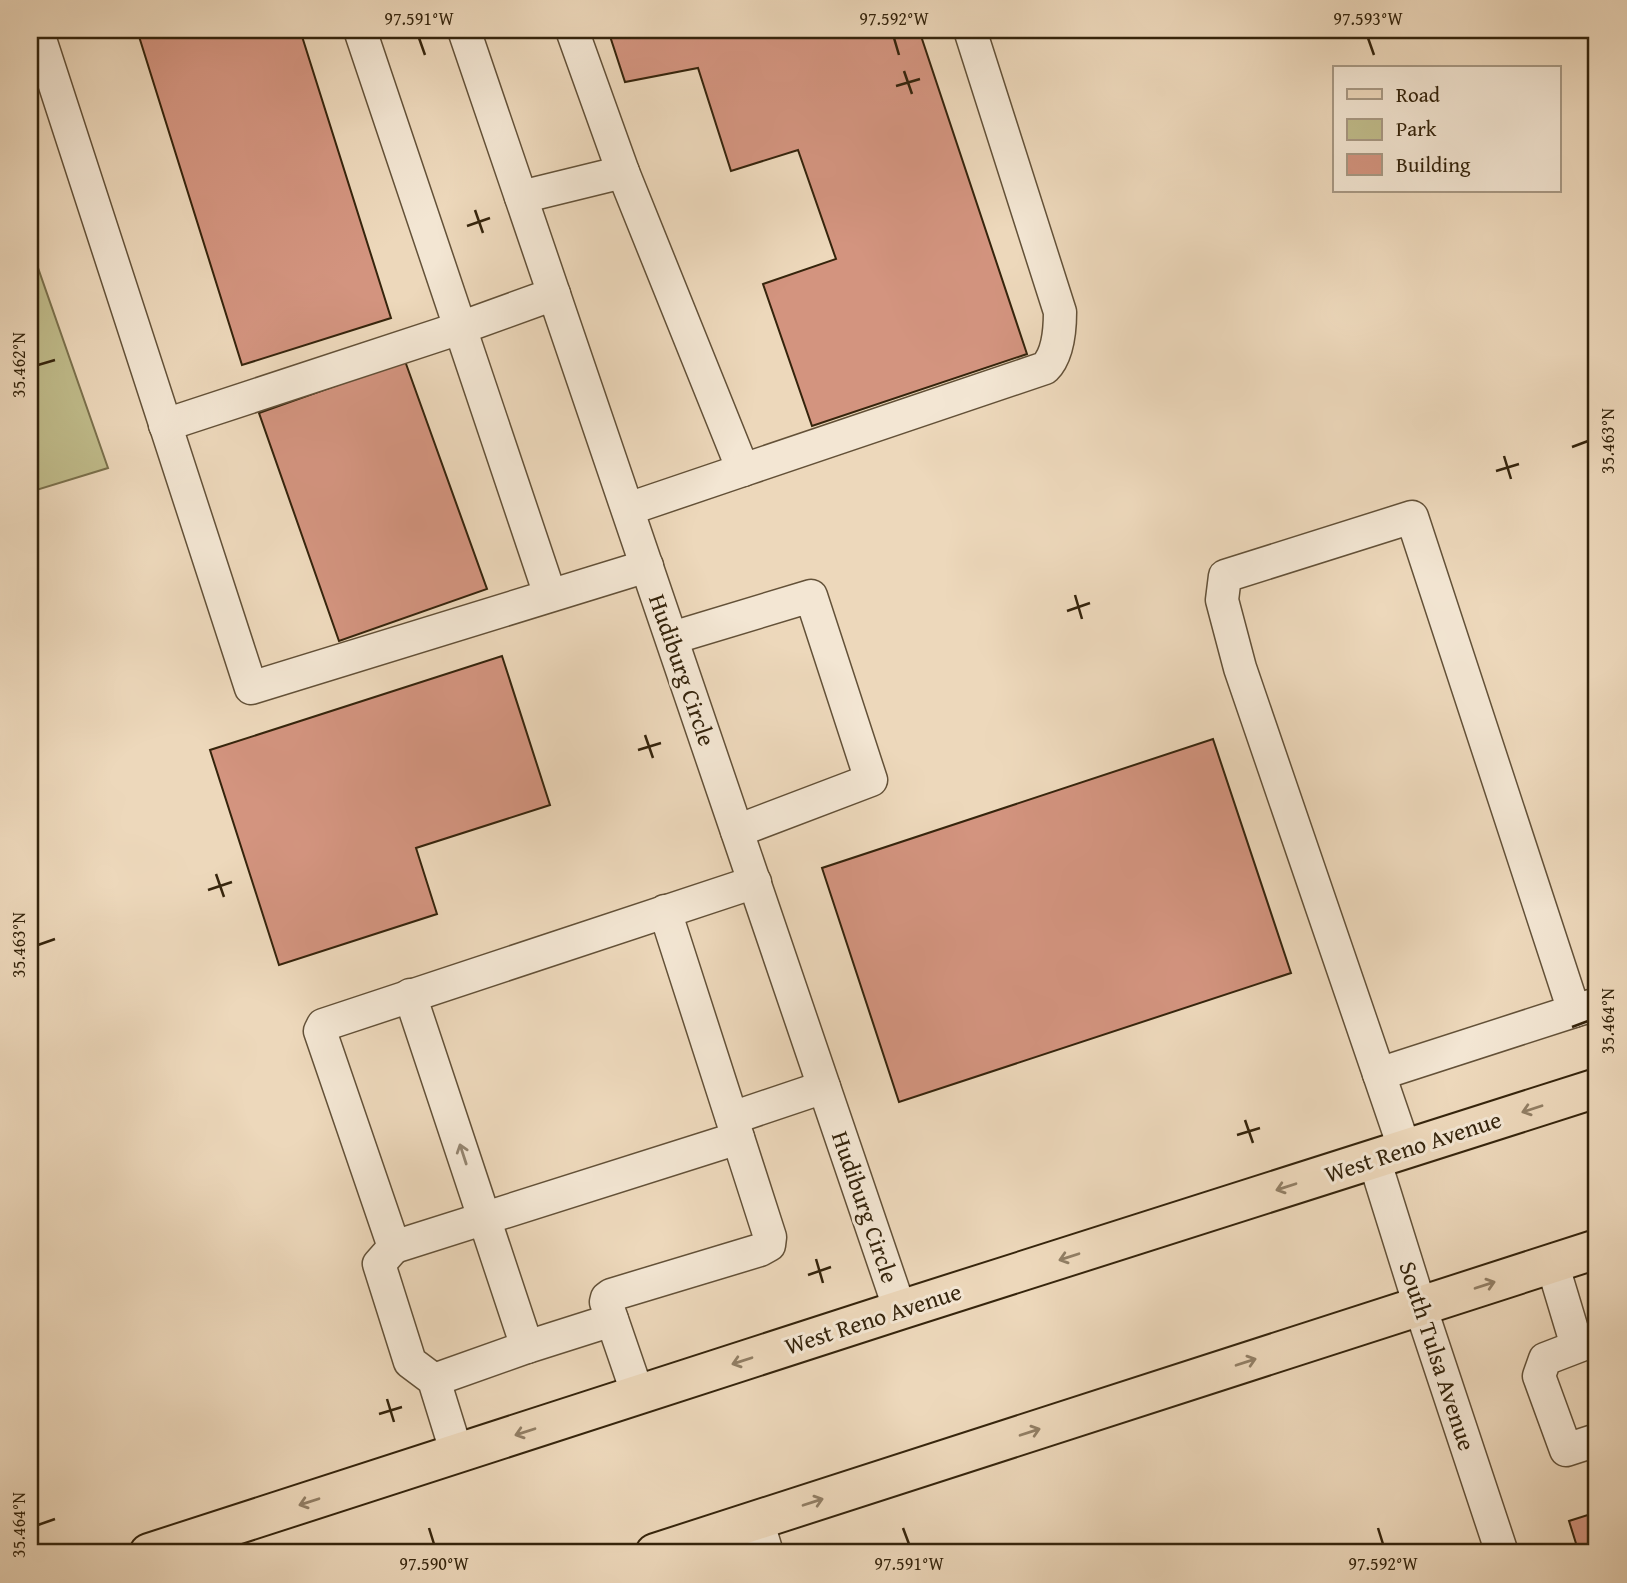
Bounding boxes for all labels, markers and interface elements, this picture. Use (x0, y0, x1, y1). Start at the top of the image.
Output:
text: 97.591°W (384, 5, 454, 32)
text: 97.592°W (859, 5, 929, 32)
text: 97.593°W (1333, 5, 1403, 32)
legend (1333, 66, 1560, 192)
text: Road (1396, 79, 1441, 110)
text: Park (1396, 113, 1437, 144)
text: Building (1396, 149, 1471, 180)
text: 35.462°N (5, 332, 32, 398)
text: 35.463°N (1594, 408, 1621, 474)
street label: Hudiburg Circle (640, 589, 725, 751)
text: 35.463°N (5, 912, 32, 978)
text: 35.464°N (1594, 988, 1621, 1054)
street label: West Reno Avenue (1320, 1101, 1506, 1192)
one-way arrow (1522, 1104, 1544, 1116)
street label: Hudiburg Circle (823, 1126, 908, 1288)
one-way arrow (456, 1143, 468, 1165)
one-way arrow (1275, 1182, 1297, 1195)
one-way arrow (1058, 1251, 1080, 1264)
street label: South Tulsa Avenue (1390, 1257, 1485, 1455)
street label: West Reno Avenue (780, 1273, 966, 1364)
one-way arrow (1474, 1277, 1496, 1290)
one-way arrow (1235, 1355, 1257, 1368)
one-way arrow (731, 1356, 753, 1369)
one-way arrow (1018, 1425, 1040, 1437)
one-way arrow (515, 1426, 537, 1439)
text: 35.464°N (5, 1492, 32, 1558)
one-way arrow (802, 1495, 824, 1507)
one-way arrow (298, 1496, 320, 1509)
text: 97.590°W (399, 1550, 469, 1577)
text: 97.591°W (874, 1550, 944, 1577)
text: 97.592°W (1348, 1550, 1418, 1577)

